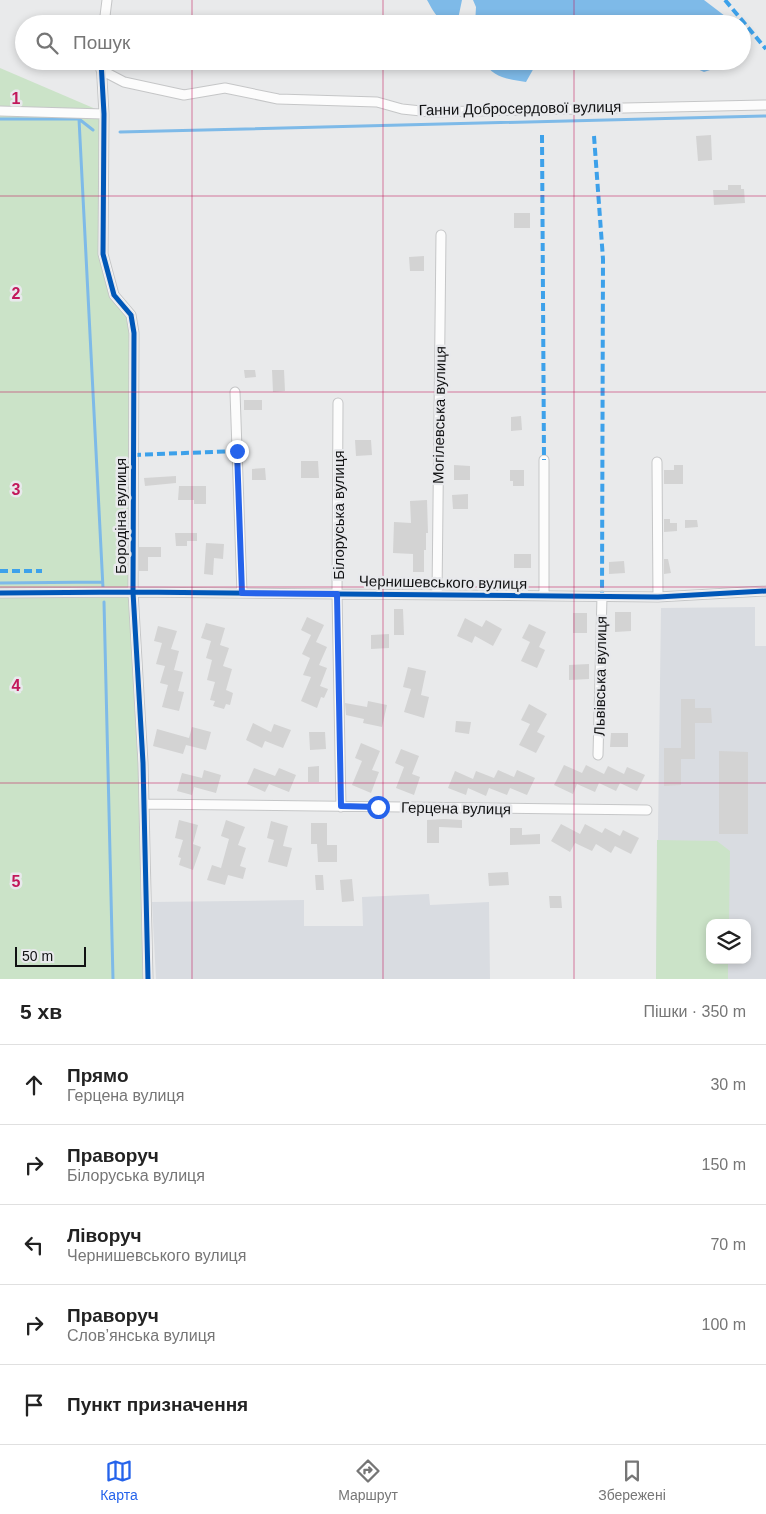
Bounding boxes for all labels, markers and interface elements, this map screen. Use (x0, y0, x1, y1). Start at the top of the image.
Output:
search box (15, 15, 751, 70)
icon: search (33, 29, 61, 57)
text: Пошук (73, 32, 130, 53)
text: 1 (12, 90, 21, 107)
street label: Ганни Добросердової вулиця (418, 98, 622, 118)
text: 2 (12, 285, 21, 302)
street label: Могілевська вулиця (429, 346, 449, 484)
route end (226, 440, 249, 463)
street label: Білоруська вулиця (330, 450, 347, 580)
street label: Бородіна вулиця (112, 458, 129, 574)
text: 3 (12, 481, 21, 498)
street label: Чернишевського вулиця (359, 572, 527, 592)
street label: Львівська вулиця (590, 616, 610, 736)
text: 4 (12, 677, 21, 694)
route start (367, 796, 390, 819)
street label: Герцена вулиця (401, 799, 511, 817)
text: 5 (12, 873, 21, 890)
map controls (706, 919, 751, 964)
button: layers (706, 919, 751, 964)
scale bar (15, 944, 86, 967)
text: 50 m (22, 948, 53, 964)
text: 5 хв (20, 1000, 62, 1023)
text: Пішки · 350 m (643, 1003, 746, 1020)
text: Прямо (67, 1065, 129, 1086)
icon: ahead (20, 1071, 48, 1099)
text: 30 m (710, 1076, 746, 1093)
text: Герцена вулиця (67, 1087, 184, 1104)
text: Праворуч (67, 1145, 159, 1166)
icon: right (20, 1151, 48, 1179)
text: 150 m (702, 1156, 746, 1173)
text: Білоруська вулиця (67, 1167, 205, 1184)
text: Ліворуч (67, 1225, 142, 1246)
icon: left (20, 1231, 48, 1259)
text: 70 m (710, 1236, 746, 1253)
text: Чернишевського вулиця (67, 1247, 246, 1264)
text: Праворуч (67, 1305, 159, 1326)
icon: right (20, 1311, 48, 1339)
text: 100 m (702, 1316, 746, 1333)
text: Слов’янська вулиця (67, 1327, 215, 1344)
icon: arrive (20, 1391, 48, 1419)
text: Пункт призначення (67, 1394, 248, 1415)
tab: Карта (100, 1457, 138, 1503)
tab: Маршрут (338, 1457, 398, 1503)
tab: Збережені (598, 1457, 666, 1503)

